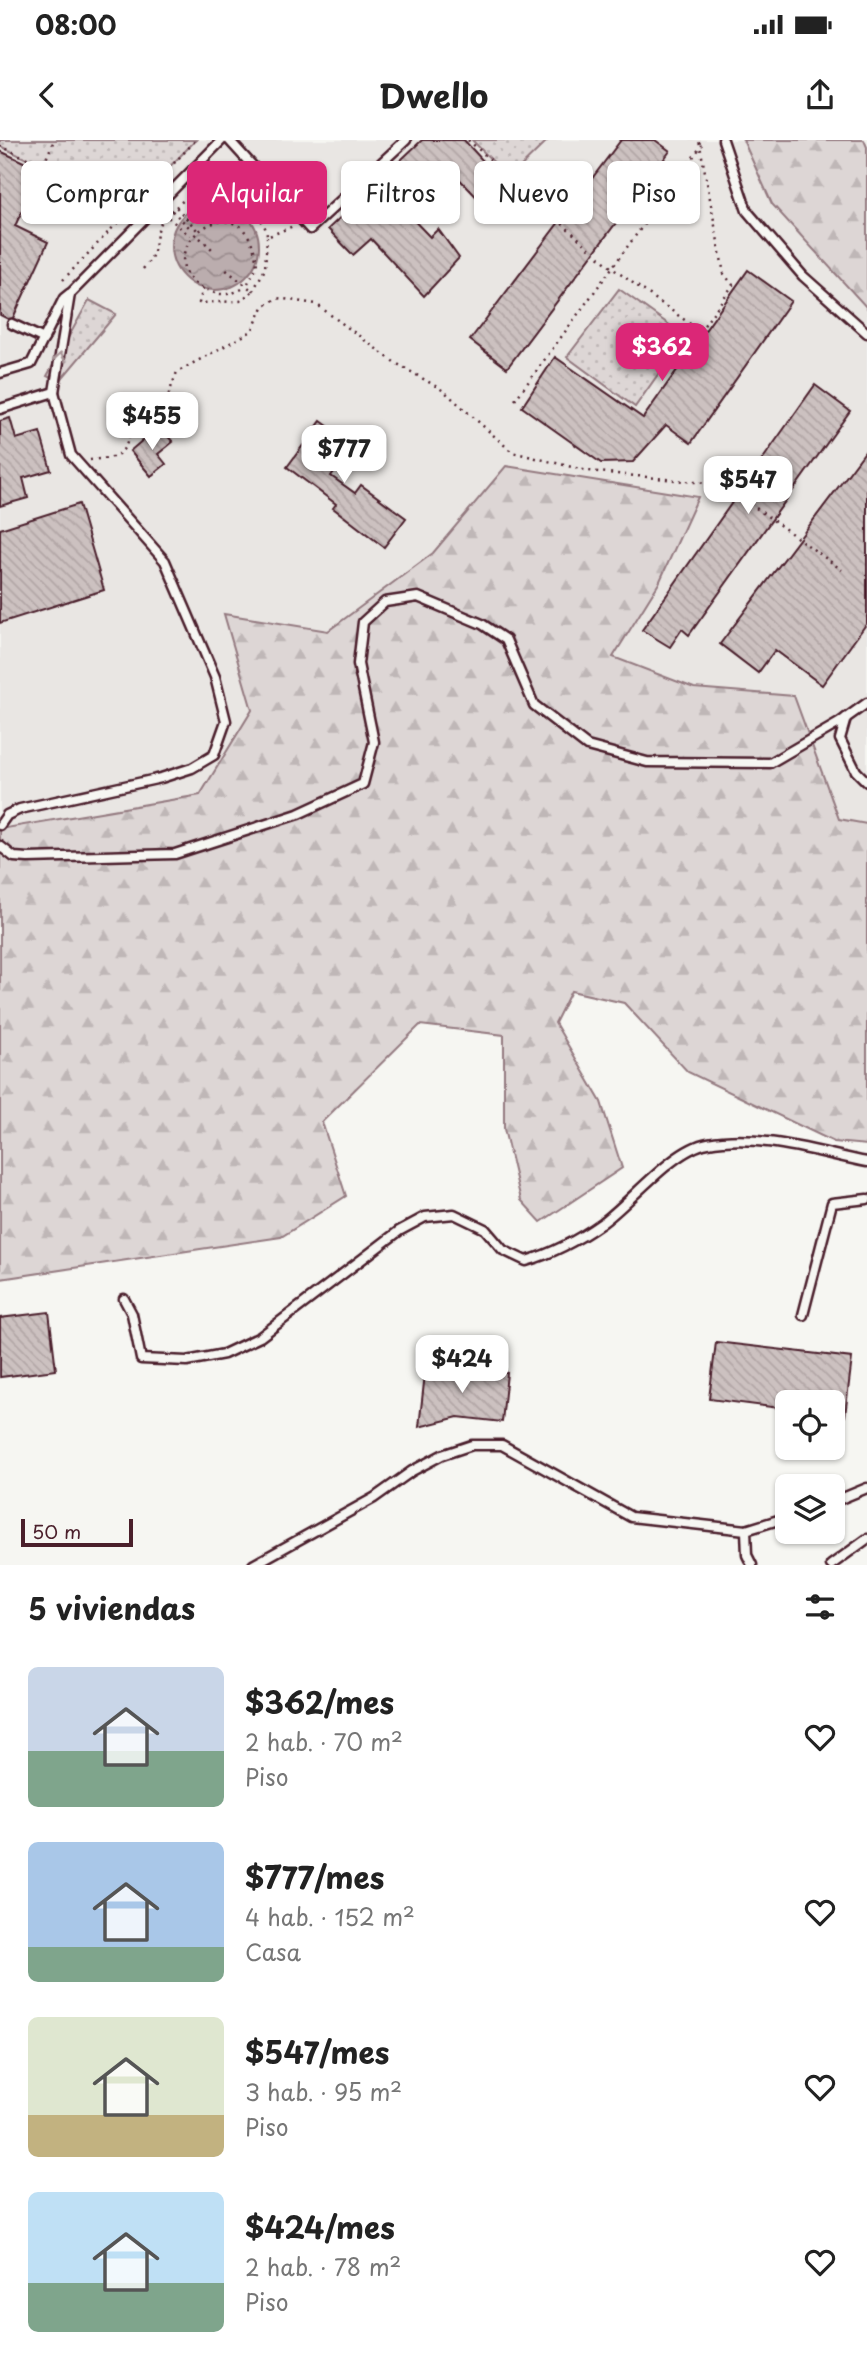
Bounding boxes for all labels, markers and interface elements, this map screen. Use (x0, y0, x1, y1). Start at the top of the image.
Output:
text: 08:00 (35, 5, 116, 44)
text: Dwello (379, 71, 488, 119)
icon: back (28, 76, 66, 114)
icon: share (801, 76, 839, 114)
chip: Comprar (21, 161, 173, 224)
chip: Alquilar (187, 161, 327, 224)
chip: Filtros (341, 161, 460, 224)
chip: Nuevo (474, 161, 593, 224)
chip: Piso (607, 161, 700, 224)
pin: $362 (621, 324, 703, 383)
text: $362 (632, 328, 692, 363)
one-way arrow (52, 351, 67, 363)
pin: $455 (111, 392, 193, 452)
text: $455 (122, 397, 182, 432)
pin: $777 (303, 426, 385, 485)
text: $777 (317, 430, 371, 465)
pin: $547 (707, 456, 789, 516)
text: $547 (720, 461, 776, 496)
pin: $424 (421, 1336, 503, 1395)
text: $424 (432, 1340, 492, 1375)
map controls (775, 1390, 845, 1544)
button: locate (775, 1390, 845, 1460)
button: layers (775, 1474, 845, 1544)
scale bar (21, 1516, 133, 1548)
text: 50 m (32, 1517, 81, 1545)
text: 5 viviendas (28, 1585, 195, 1630)
icon: filters (801, 1588, 839, 1626)
text: $362/mes (245, 1679, 394, 1724)
icon: home (84, 1695, 168, 1779)
icon: heart (801, 1718, 839, 1756)
text: 2 hab. · 70 m² (245, 1724, 403, 1759)
text: Piso (245, 1759, 289, 1794)
text: $777/mes (245, 1854, 384, 1899)
icon: home (84, 1870, 168, 1954)
icon: heart (801, 1893, 839, 1931)
text: 4 hab. · 152 m² (245, 1899, 415, 1934)
text: Casa (245, 1934, 301, 1969)
text: $547/mes (245, 2029, 389, 2074)
icon: home (84, 2045, 168, 2129)
icon: heart (801, 2068, 839, 2106)
text: 3 hab. · 95 m² (245, 2074, 402, 2109)
text: Piso (245, 2109, 289, 2144)
text: $424/mes (245, 2204, 395, 2249)
icon: home (84, 2220, 168, 2304)
icon: heart (801, 2243, 839, 2281)
text: 2 hab. · 78 m² (245, 2249, 401, 2284)
text: Piso (245, 2284, 289, 2319)

